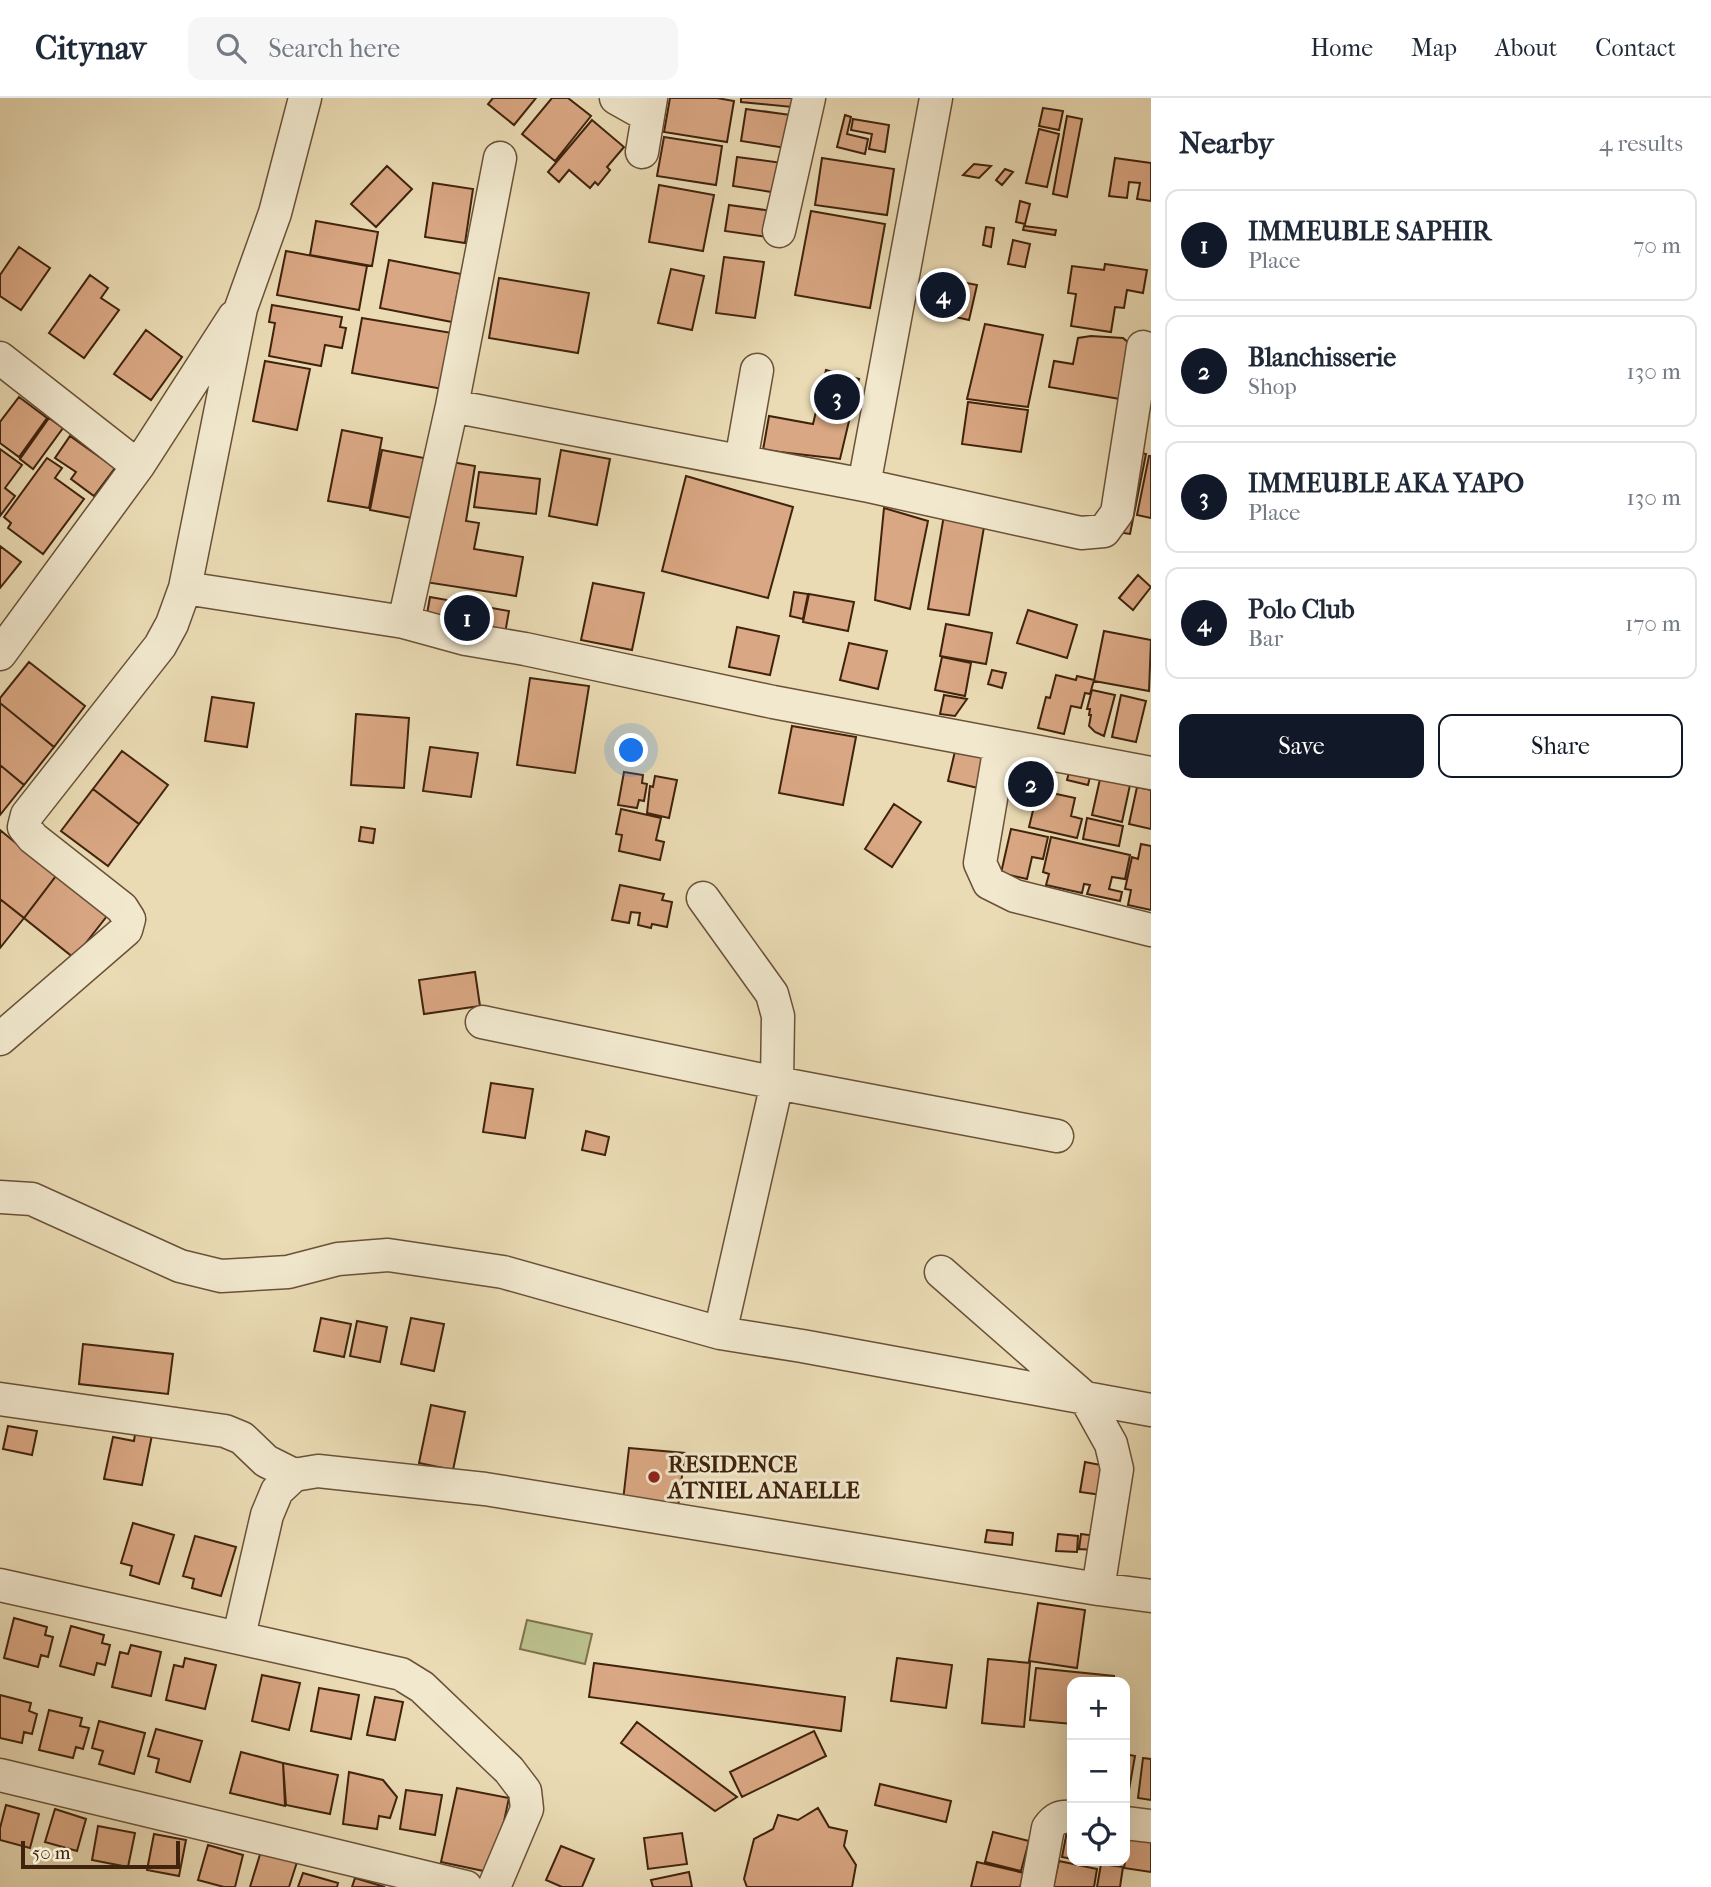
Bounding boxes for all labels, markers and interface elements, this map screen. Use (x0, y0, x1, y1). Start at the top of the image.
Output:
search box (188, 17, 678, 80)
text: Citynav (35, 29, 146, 68)
icon: search (212, 29, 250, 67)
text: Search here (268, 33, 400, 64)
text: Home (1311, 34, 1373, 62)
text: Map (1411, 34, 1457, 62)
text: About (1495, 34, 1557, 62)
text: Contact (1595, 34, 1676, 62)
text: Nearby (1179, 126, 1274, 161)
text: 4 results (1599, 130, 1683, 157)
text: IMMEUBLE SAPHIR (1248, 216, 1491, 247)
text: 1 (1200, 232, 1208, 259)
text: 70 m (1633, 232, 1681, 259)
text: Place (1248, 247, 1300, 274)
pin: 4 (920, 269, 966, 321)
text: Blanchisserie (1248, 342, 1396, 373)
text: 2 (1198, 358, 1210, 385)
text: 130 m (1627, 358, 1681, 385)
pin: 3 (814, 371, 860, 423)
text: Shop (1248, 373, 1297, 400)
text: IMMEUBLE AKA YAPO (1248, 468, 1524, 499)
text: 3 (1199, 484, 1209, 511)
text: 130 m (1627, 484, 1681, 511)
text: Place (1248, 499, 1300, 526)
pin: 1 (444, 592, 490, 644)
text: Polo Club (1248, 594, 1355, 625)
text: 4 (1197, 610, 1211, 637)
text: 170 m (1625, 610, 1681, 637)
text: Bar (1248, 625, 1283, 652)
button: Save (1179, 714, 1424, 778)
button: Share (1438, 714, 1683, 778)
your location (614, 733, 648, 767)
pin: 2 (1008, 758, 1054, 810)
place label: RESIDENCE ATNIEL ANAELLE (666, 1451, 860, 1504)
marker: RESIDENCE ATNIEL ANAELLE (646, 1469, 662, 1485)
map controls (1067, 1677, 1130, 1866)
button: + (1067, 1677, 1130, 1740)
button: − (1067, 1740, 1130, 1803)
button: locate (1067, 1803, 1130, 1866)
scale bar (21, 1838, 180, 1870)
text: 50 m (32, 1842, 71, 1864)

